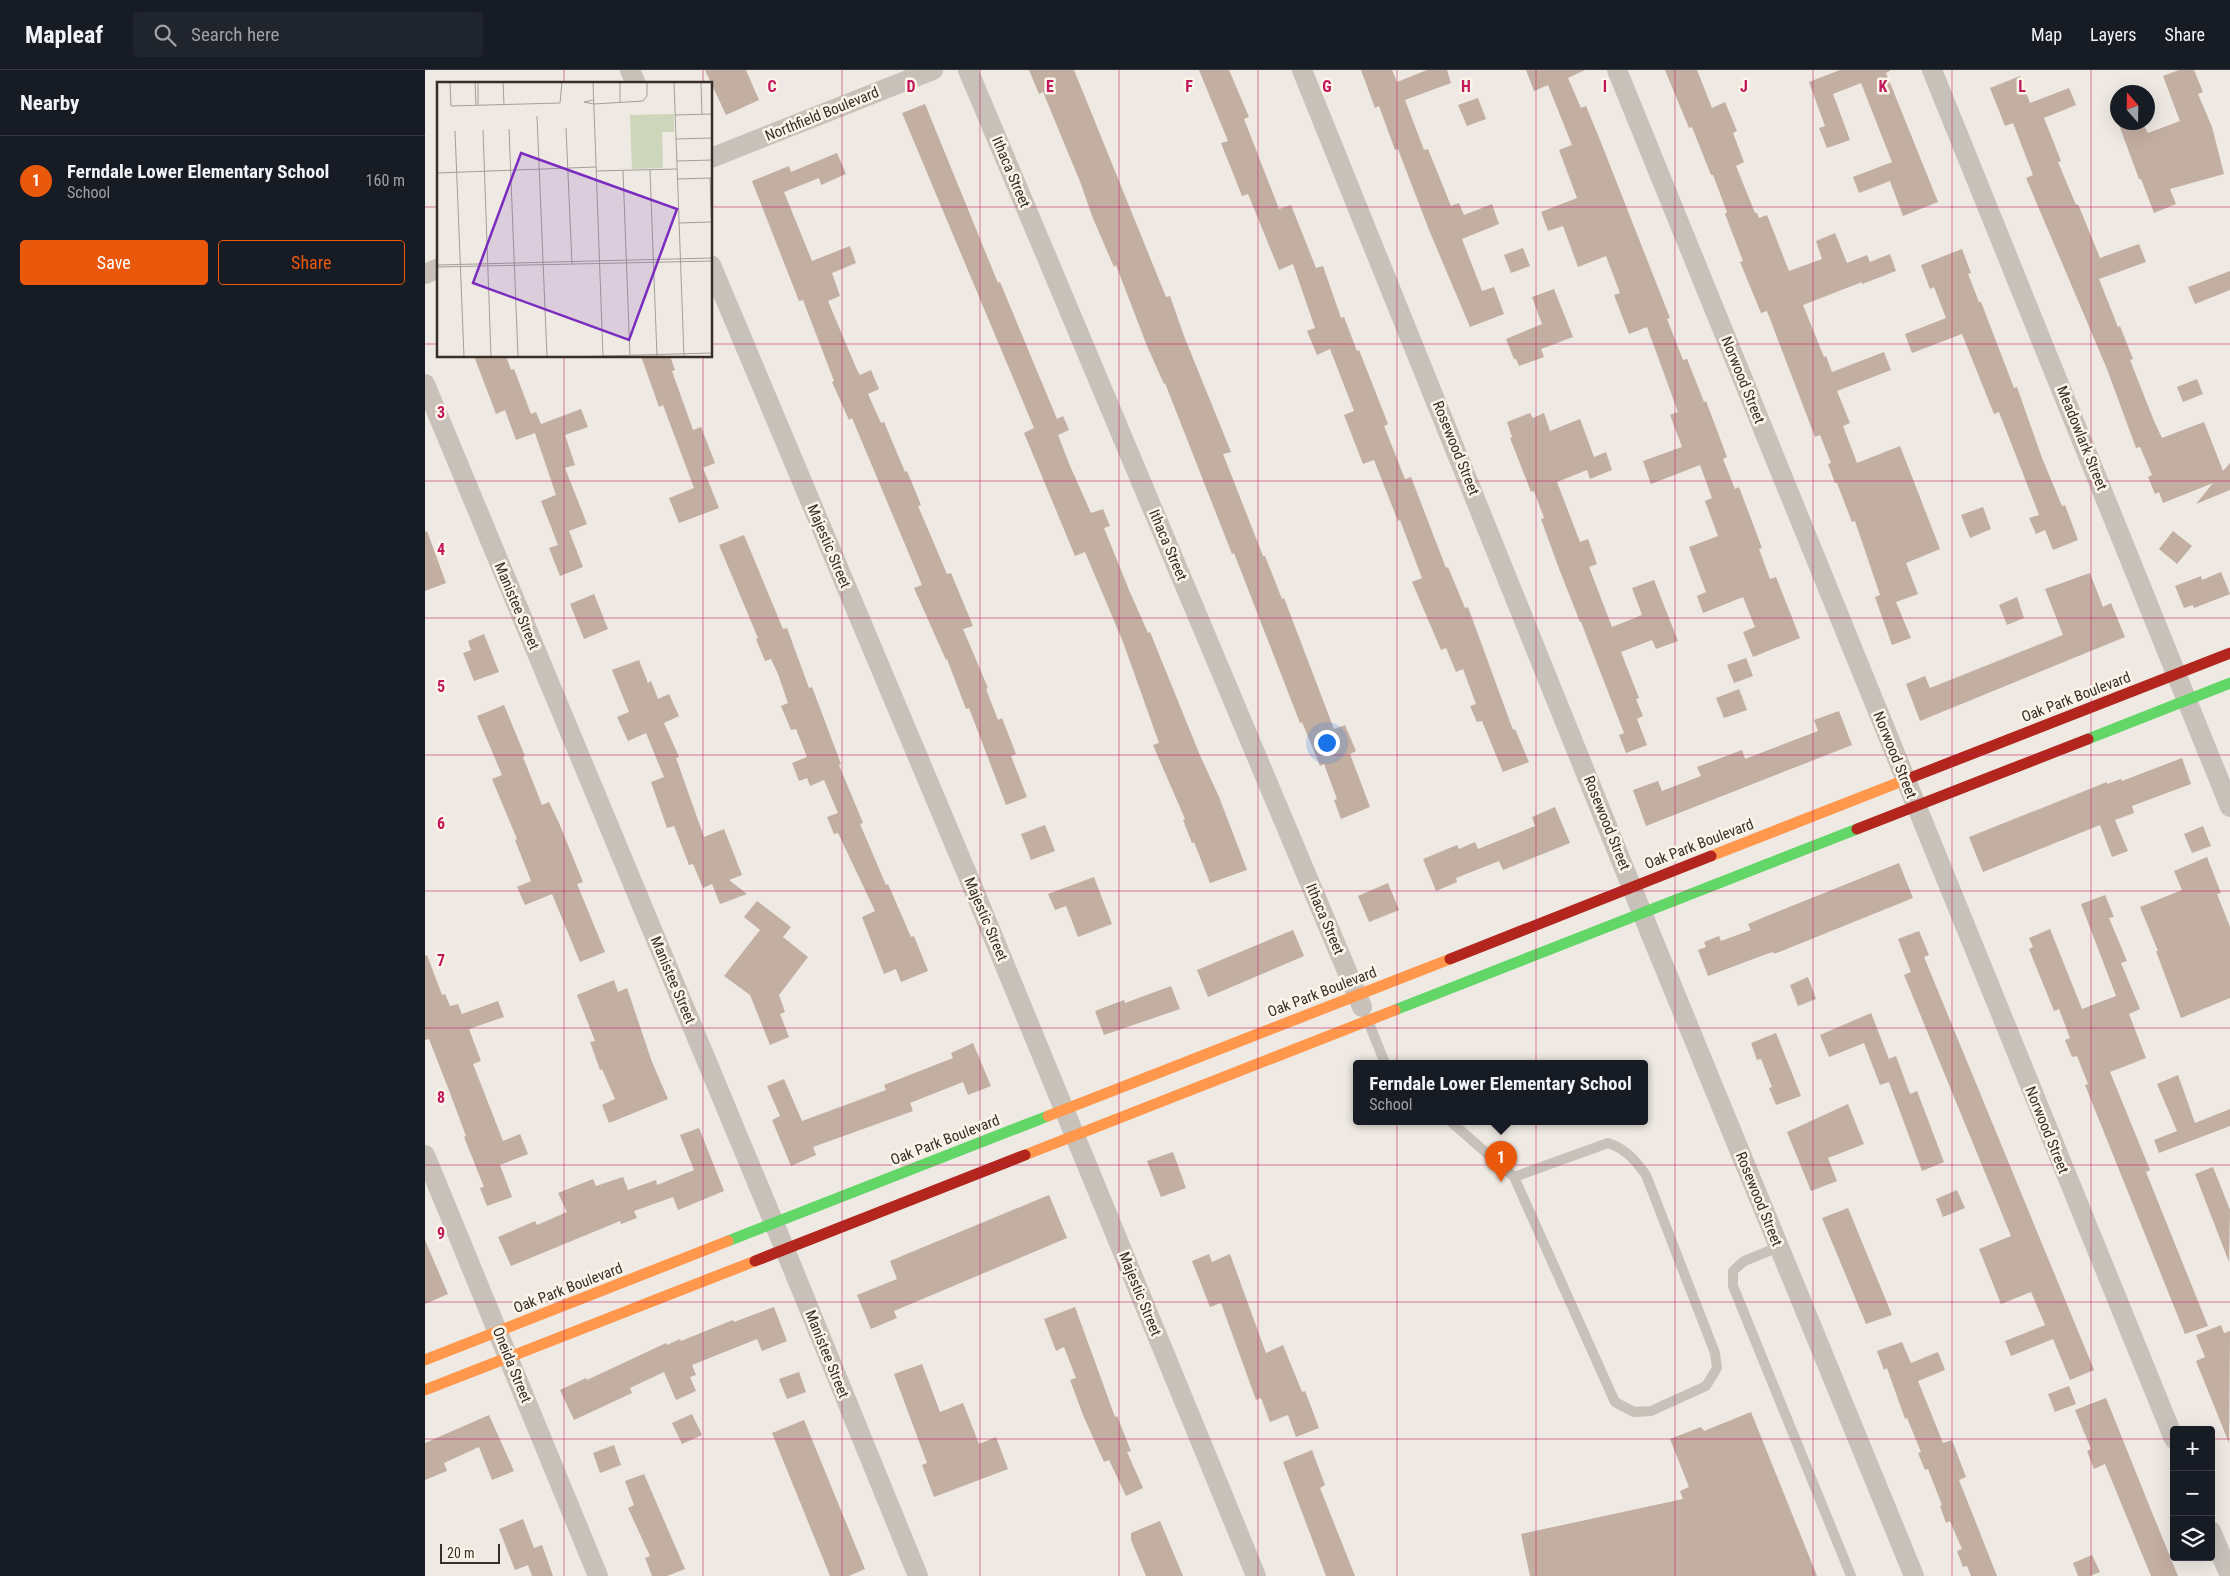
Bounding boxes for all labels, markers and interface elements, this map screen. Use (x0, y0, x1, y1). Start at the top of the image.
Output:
search box (133, 12, 483, 57)
text: Mapleaf (25, 21, 103, 49)
icon: search (151, 21, 179, 49)
text: Search here (191, 23, 279, 46)
text: Map (2031, 24, 2062, 45)
text: Layers (2090, 24, 2137, 45)
text: Share (2165, 24, 2205, 45)
text: C (767, 77, 777, 96)
text: D (906, 77, 916, 96)
text: E (1046, 77, 1054, 96)
text: F (1185, 77, 1193, 96)
text: G (1322, 77, 1332, 96)
text: H (1461, 77, 1471, 96)
text: I (1603, 77, 1607, 96)
text: J (1740, 77, 1748, 96)
text: K (1879, 77, 1888, 96)
text: L (2018, 77, 2026, 96)
inset map (437, 82, 713, 358)
street label: Northfield Boulevard (763, 83, 881, 145)
north arrow (2110, 85, 2155, 130)
text: Nearby (20, 91, 79, 115)
street label: Ithaca Street (988, 134, 1034, 210)
text: Ferndale Lower Elementary School (67, 160, 329, 183)
text: 1 (32, 171, 40, 190)
text: 160 m (366, 171, 405, 190)
text: School (67, 183, 110, 202)
button: Save (20, 240, 208, 285)
button: Share (218, 240, 405, 285)
street label: Norwood Street (1717, 334, 1769, 426)
street label: Meadowlark Street (2053, 383, 2111, 493)
street label: Rosewood Street (1429, 398, 1483, 498)
text: 3 (437, 403, 445, 422)
street label: Majestic Street (803, 501, 855, 591)
street label: Ithaca Street (1145, 507, 1191, 583)
text: 4 (437, 540, 445, 559)
street label: Manistee Street (491, 560, 543, 652)
street label: Oak Park Boulevard (2019, 668, 2133, 726)
text: 5 (437, 677, 445, 696)
street label: Norwood Street (1869, 709, 1921, 801)
your location (1314, 730, 1340, 756)
street label: Rosewood Street (1580, 773, 1634, 873)
text: 6 (437, 814, 445, 833)
street label: Oak Park Boulevard (1642, 815, 1756, 873)
street label: Majestic Street (960, 874, 1012, 964)
street label: Ithaca Street (1302, 881, 1348, 957)
street label: Manistee Street (647, 934, 699, 1026)
text: 7 (437, 951, 445, 970)
street label: Oak Park Boulevard (1265, 963, 1379, 1021)
popup (1353, 1060, 1648, 1125)
text: Ferndale Lower Elementary School (1369, 1072, 1632, 1095)
street label: Norwood Street (2021, 1084, 2073, 1176)
text: 8 (437, 1088, 445, 1107)
text: School (1369, 1095, 1412, 1114)
street label: Oak Park Boulevard (888, 1111, 1002, 1169)
pin: 1 (1485, 1141, 1517, 1182)
street label: Rosewood Street (1732, 1149, 1786, 1249)
text: 9 (437, 1224, 445, 1243)
street label: Majestic Street (1115, 1249, 1165, 1339)
street label: Oak Park Boulevard (511, 1259, 625, 1317)
street label: Manistee Street (801, 1307, 853, 1401)
street label: Oneida Street (489, 1325, 535, 1405)
map controls (2170, 1426, 2215, 1561)
button: + (2170, 1426, 2215, 1471)
button: − (2170, 1471, 2215, 1516)
button: layers (2170, 1516, 2215, 1561)
scale bar (440, 1541, 500, 1564)
text: 20 m (447, 1545, 475, 1561)

